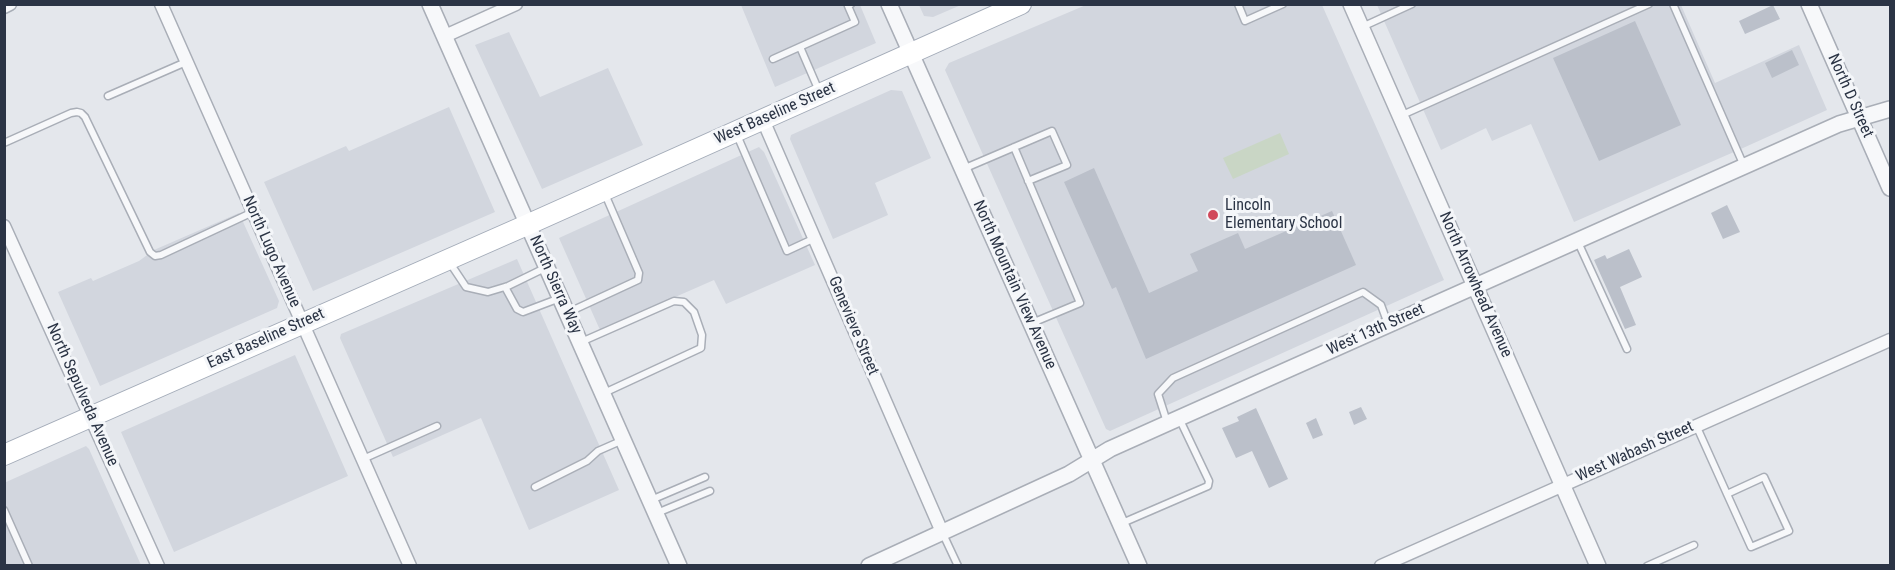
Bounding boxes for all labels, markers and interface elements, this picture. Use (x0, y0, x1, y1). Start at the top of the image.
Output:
street label: North D Street (1823, 51, 1877, 141)
street label: West Baseline Street (712, 79, 838, 149)
street label: North Lugo Avenue (238, 193, 304, 311)
place label: Lincoln Elementary School (1225, 196, 1342, 234)
street label: North Mountain View Avenue (968, 198, 1060, 372)
marker: Lincoln Elementary School (1206, 208, 1220, 222)
street label: North Arrowhead Avenue (1434, 209, 1516, 361)
street label: North Sierra Way (525, 233, 585, 337)
street label: Genevieve Street (824, 274, 882, 378)
street label: West 13th Street (1324, 300, 1428, 360)
street label: East Baseline Street (204, 305, 328, 373)
street label: North Sepulveda Avenue (42, 321, 122, 469)
street label: West Wabash Street (1573, 418, 1697, 486)

